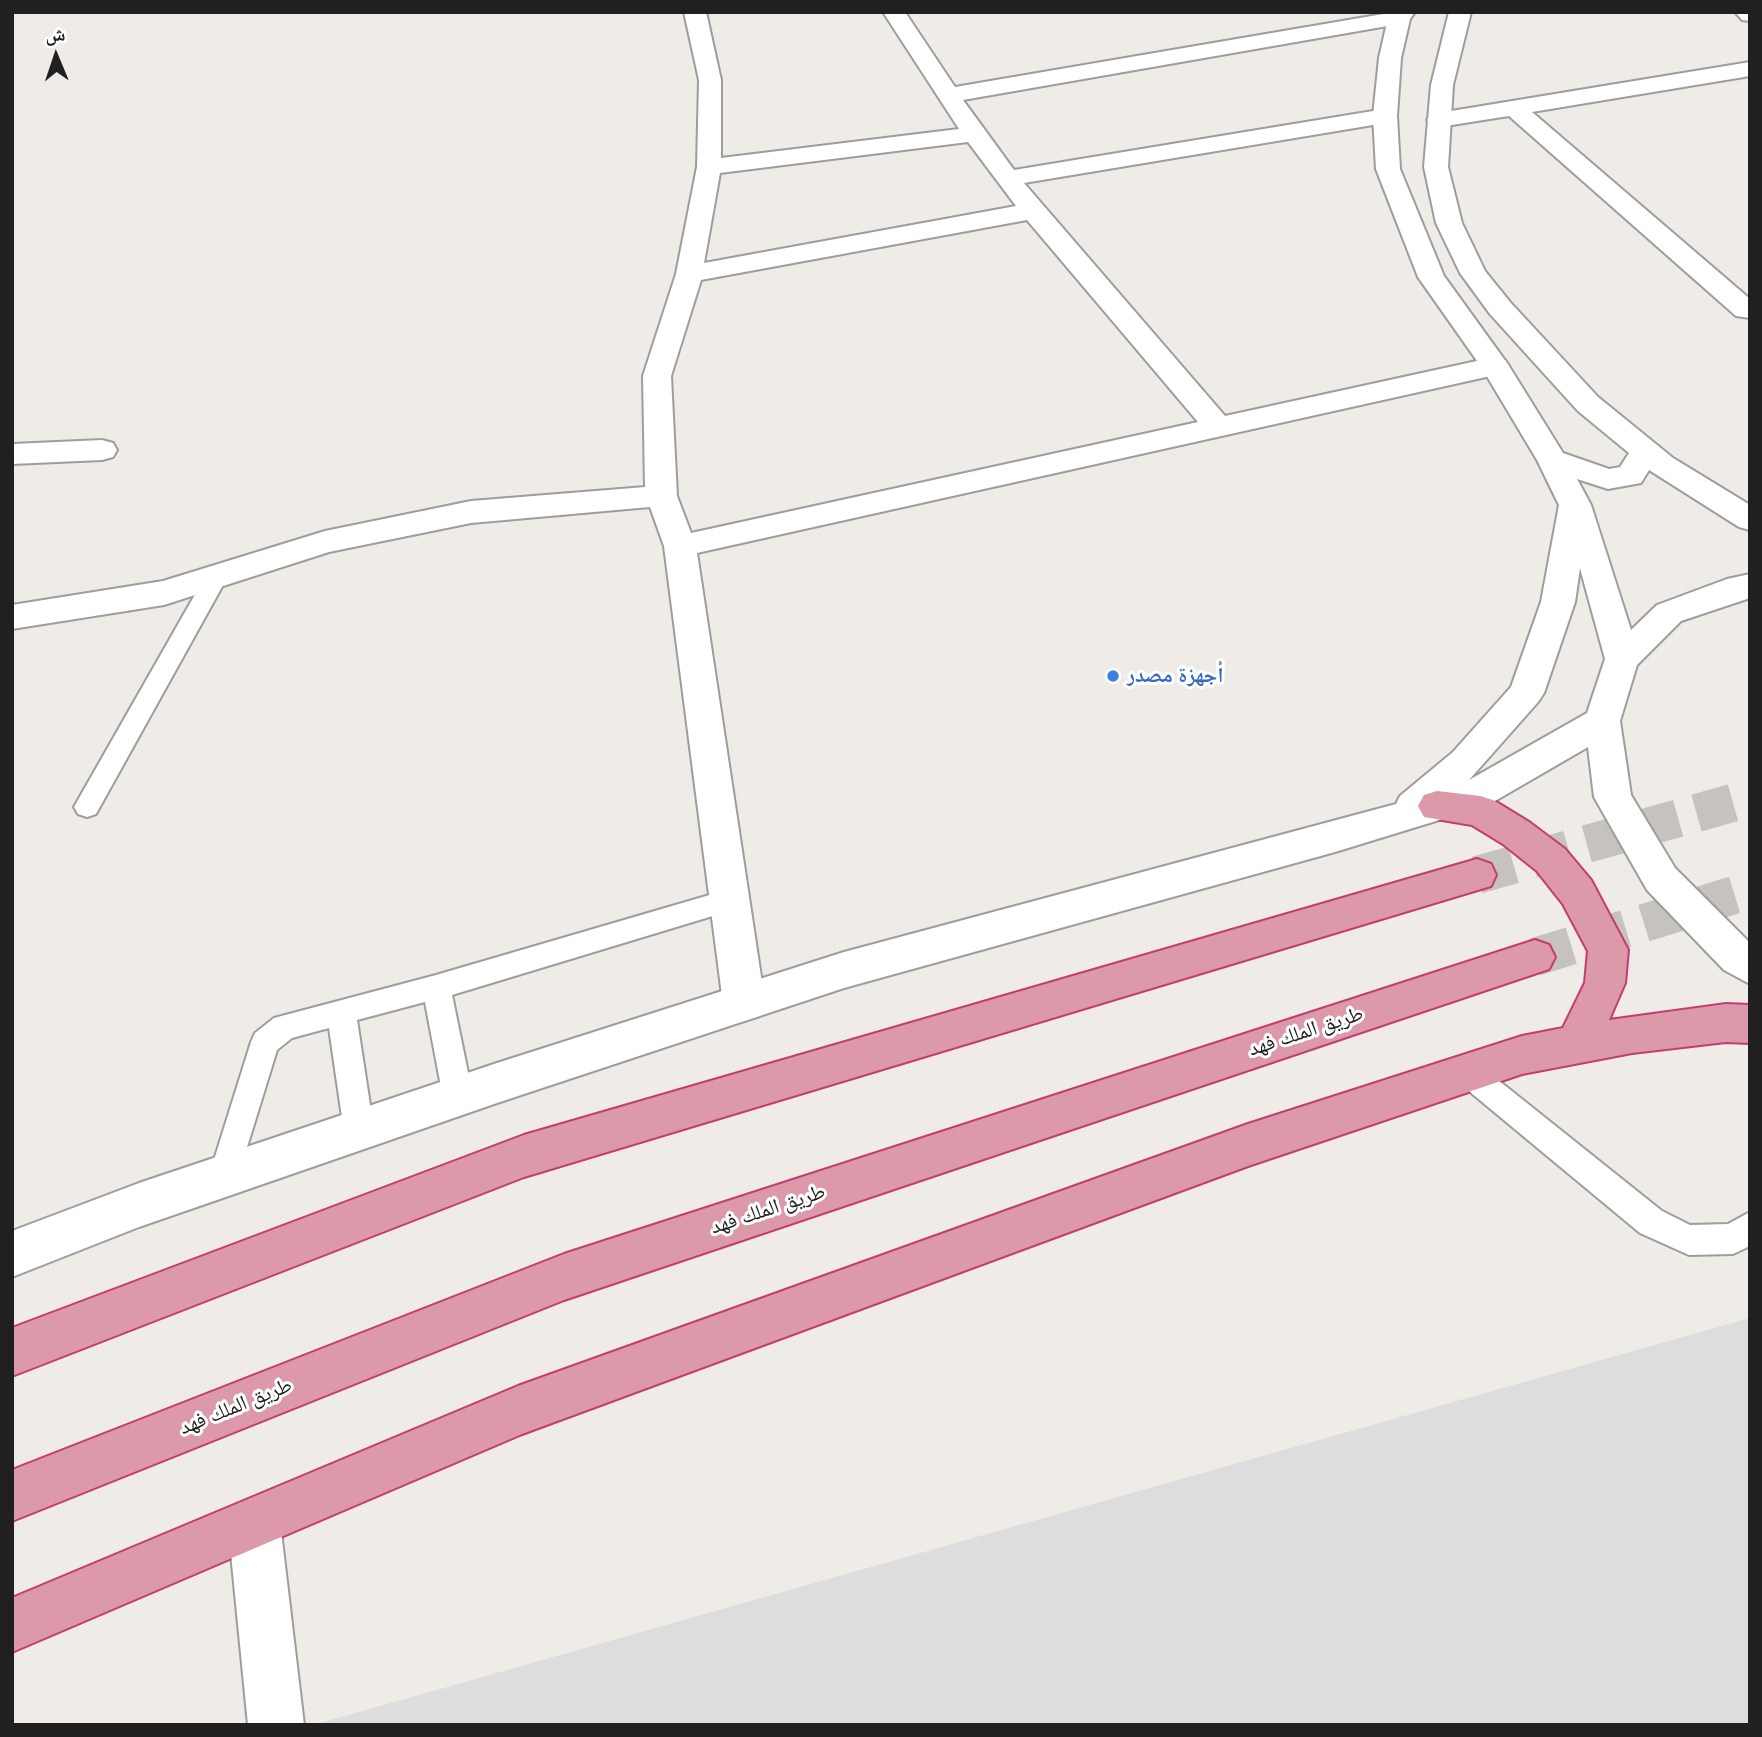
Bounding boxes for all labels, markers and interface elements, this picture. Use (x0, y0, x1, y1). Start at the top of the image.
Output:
north arrow (21, 21, 91, 91)
text: ش (45, 24, 66, 46)
place label: أجهزة مصدر (1127, 663, 1223, 689)
marker: أجهزة مصدر (1105, 668, 1121, 684)
street label: طريق الملك فهد (1245, 1002, 1367, 1062)
street label: طريق الملك فهد (707, 1180, 829, 1240)
street label: طريق الملك فهد (176, 1373, 296, 1441)

